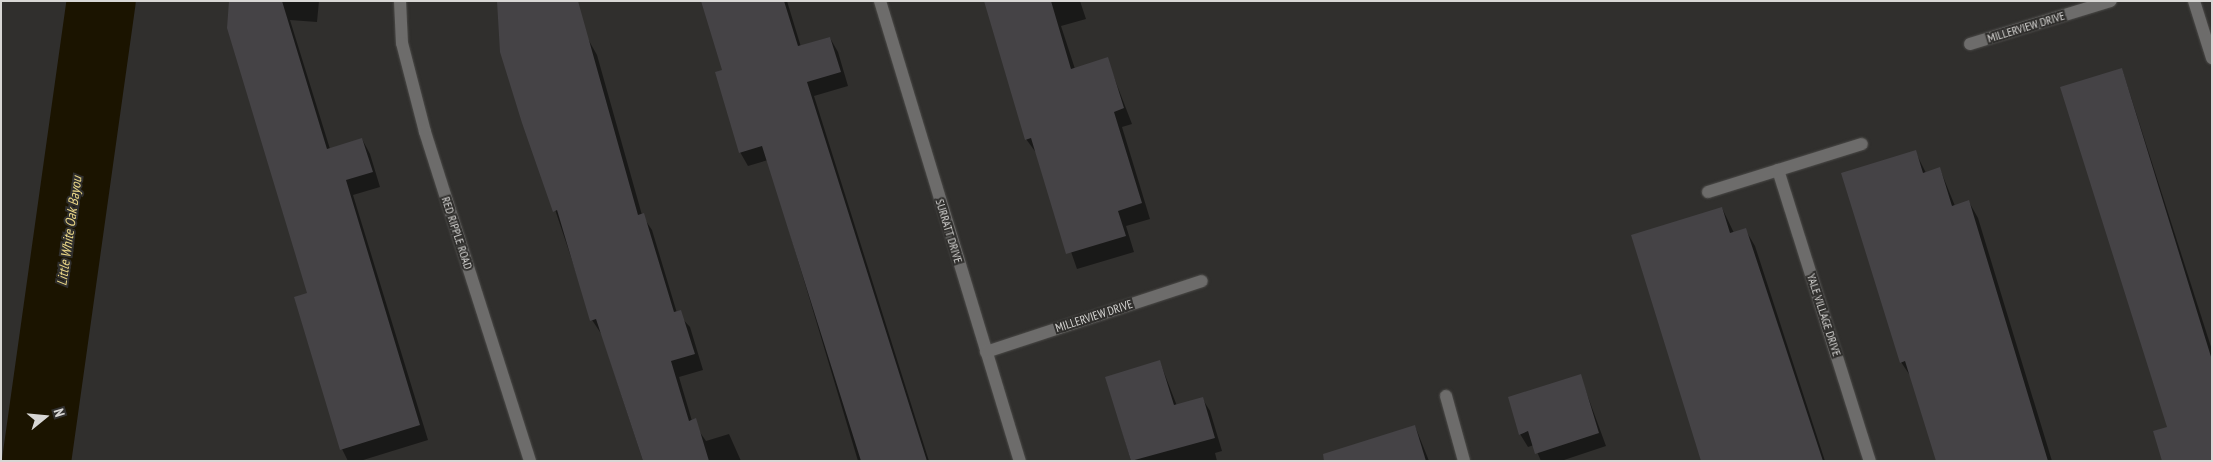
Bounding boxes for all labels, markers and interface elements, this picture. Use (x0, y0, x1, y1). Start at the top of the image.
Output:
street label: MILLERVIEW DRIVE (1985, 8, 2067, 46)
water label: Little White Oak Bayou (53, 175, 85, 287)
street label: RED RIPPLE ROAD (438, 195, 476, 271)
street label: SURRATT DRIVE (932, 197, 966, 265)
street label: YALE VILLAGE DRIVE (1804, 272, 1844, 358)
street label: MILLERVIEW DRIVE (1053, 297, 1135, 335)
north arrow (20, 392, 70, 442)
text: N (50, 406, 69, 419)

